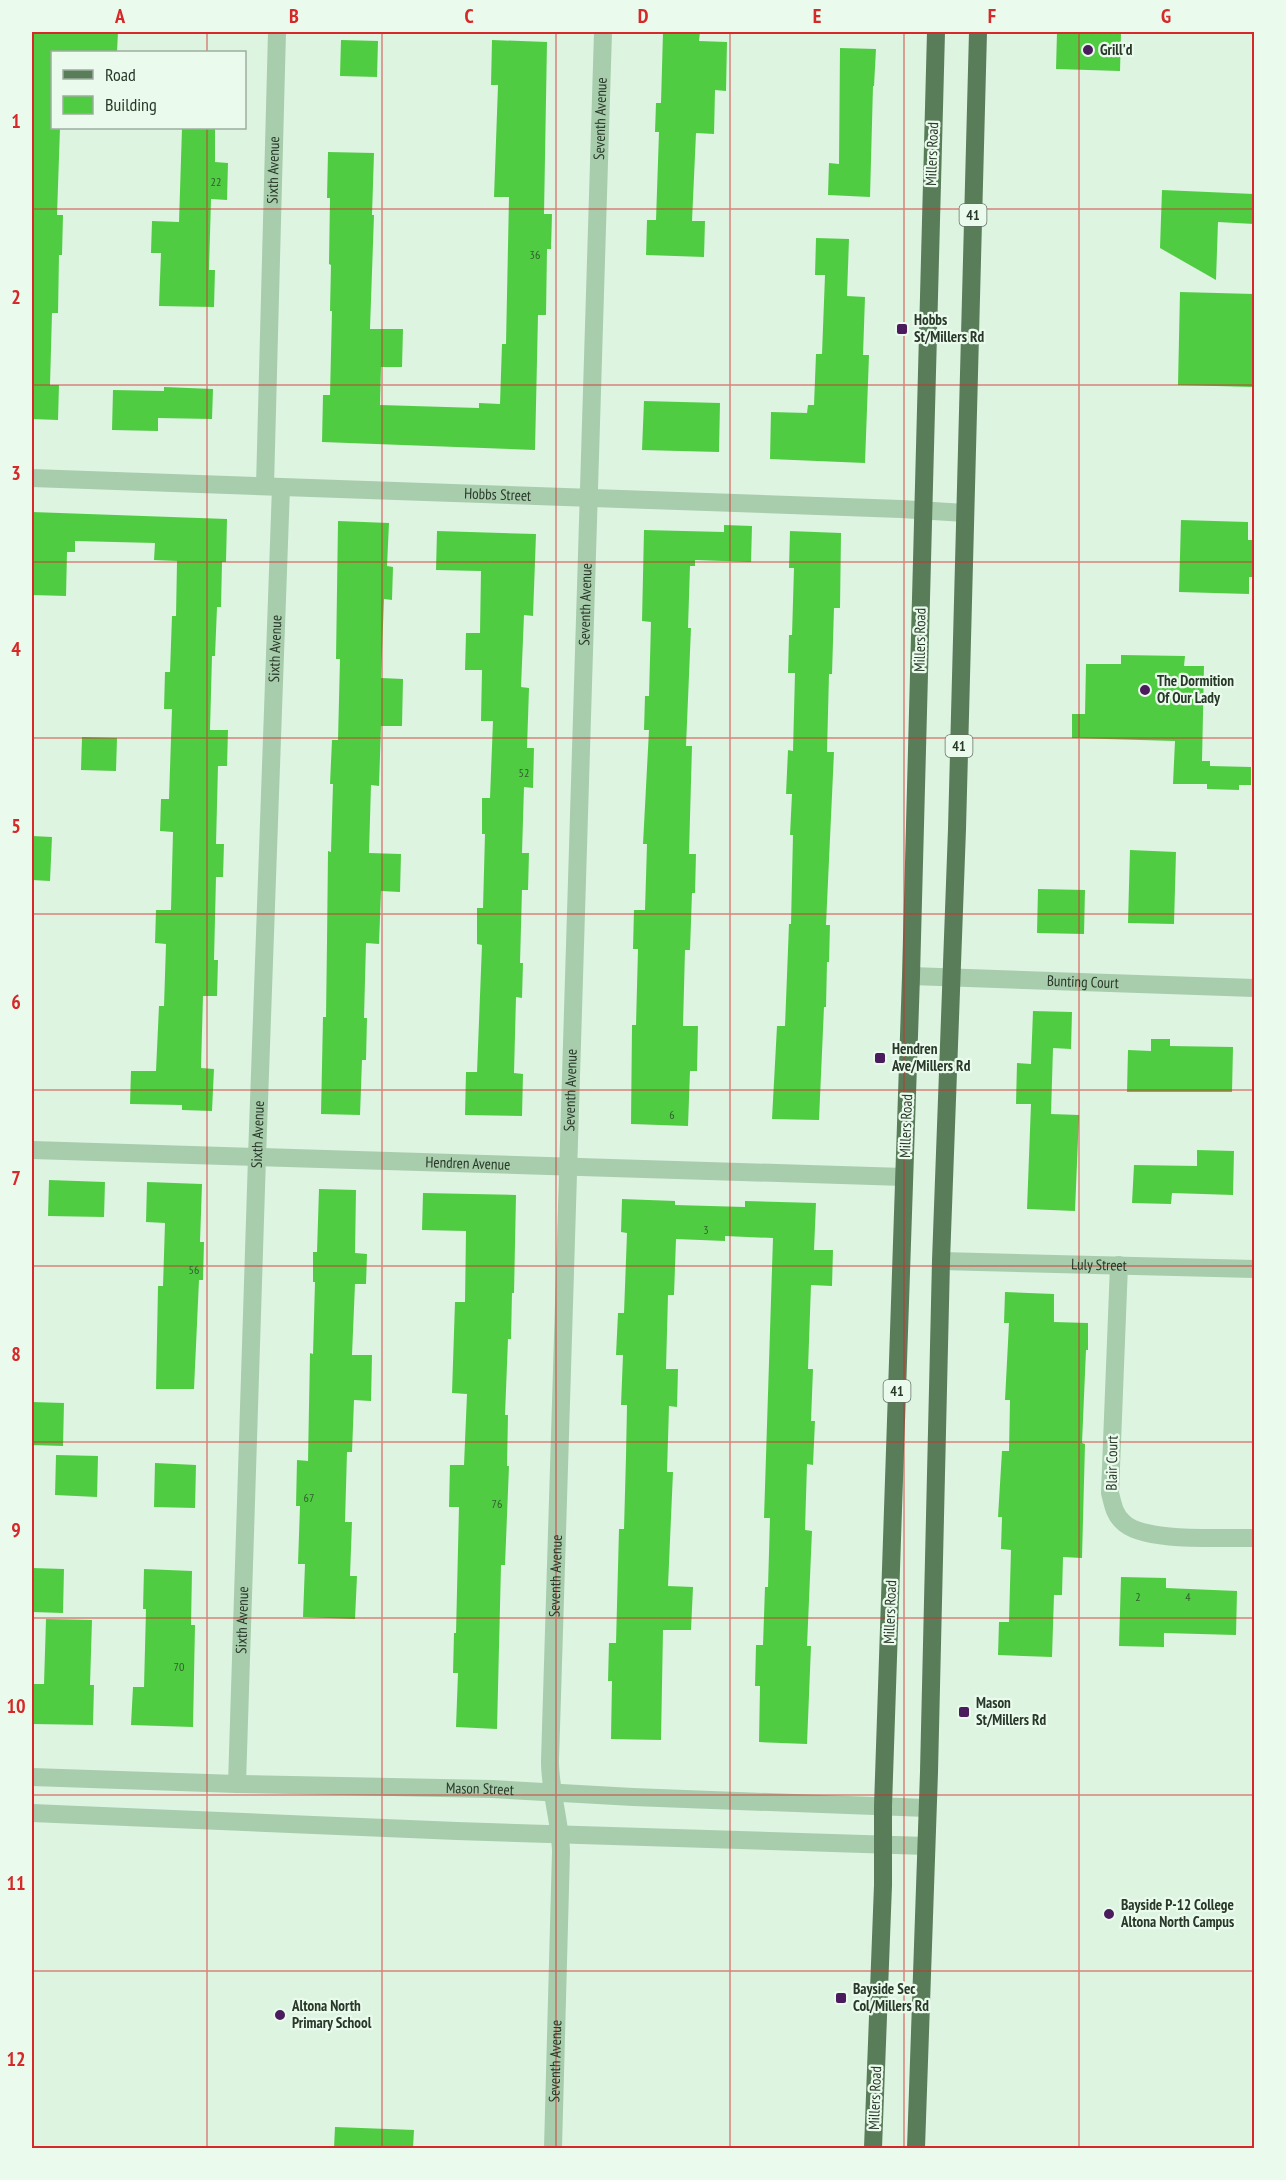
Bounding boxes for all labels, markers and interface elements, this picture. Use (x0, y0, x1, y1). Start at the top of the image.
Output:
text: A (114, 3, 126, 29)
text: B (289, 3, 299, 29)
text: C (464, 3, 474, 29)
text: D (638, 3, 649, 29)
text: E (813, 3, 821, 29)
text: F (988, 3, 996, 29)
text: G (1161, 3, 1171, 29)
place label: Grill'd (1100, 40, 1133, 59)
marker: Grill'd (1081, 43, 1095, 57)
legend (51, 51, 246, 129)
text: Road (105, 63, 136, 86)
street label: Seventh Avenue (589, 77, 611, 160)
text: Building (105, 93, 157, 116)
text: 1 (11, 108, 21, 134)
street label: Millers Road (921, 122, 942, 186)
street label: Sixth Avenue (262, 136, 283, 204)
house number: 22 (211, 174, 221, 189)
road number: 41 (960, 204, 986, 226)
house number: 36 (530, 247, 540, 262)
text: 2 (11, 284, 21, 310)
place label: Hobbs St/Millers Rd (914, 310, 984, 346)
marker: Hobbs St/Millers Rd (895, 322, 909, 336)
text: 3 (11, 460, 21, 486)
street label: Hobbs Street (464, 483, 532, 505)
street label: Seventh Avenue (574, 563, 596, 646)
street label: Millers Road (909, 608, 930, 672)
street label: Sixth Avenue (264, 615, 285, 683)
text: 4 (11, 636, 21, 662)
place label: The Dormition Of Our Lady (1157, 671, 1234, 707)
marker: The Dormition Of Our Lady (1138, 683, 1152, 697)
road number: 41 (946, 735, 972, 757)
house number: 52 (519, 765, 529, 780)
text: 5 (11, 813, 21, 839)
street label: Bunting Court (1047, 971, 1119, 992)
text: 6 (11, 989, 21, 1015)
place label: Hendren Ave/Millers Rd (891, 1039, 971, 1075)
street label: Seventh Avenue (559, 1049, 581, 1132)
marker: Hendren Ave/Millers Rd (873, 1051, 887, 1065)
street label: Millers Road (895, 1094, 916, 1158)
street label: Sixth Avenue (247, 1100, 268, 1168)
house number: 6 (669, 1107, 675, 1122)
street label: Hendren Avenue (425, 1152, 511, 1174)
text: 7 (11, 1165, 21, 1191)
house number: 3 (703, 1222, 709, 1237)
street label: Luly Street (1071, 1254, 1127, 1275)
house number: 56 (189, 1262, 199, 1277)
text: 8 (11, 1341, 21, 1367)
road number: 41 (884, 1380, 910, 1402)
street label: Blair Court (1102, 1435, 1121, 1491)
house number: 67 (304, 1490, 314, 1505)
house number: 76 (492, 1496, 502, 1511)
text: 9 (11, 1517, 21, 1543)
street label: Seventh Avenue (544, 1534, 566, 1617)
street label: Millers Road (879, 1580, 900, 1644)
street label: Sixth Avenue (231, 1586, 252, 1654)
house number: 2 (1135, 1589, 1141, 1604)
house number: 4 (1185, 1589, 1191, 1604)
house number: 70 (174, 1659, 184, 1674)
text: 10 (6, 1693, 26, 1719)
place label: Mason St/Millers Rd (976, 1693, 1046, 1729)
marker: Mason St/Millers Rd (957, 1705, 971, 1719)
street label: Mason Street (446, 1778, 514, 1799)
text: 11 (6, 1870, 26, 1896)
place label: Bayside P-12 College Altona North Campus (1120, 1895, 1234, 1931)
marker: Bayside P-12 College Altona North Campus (1102, 1907, 1116, 1921)
place label: Bayside Sec Col/Millers Rd (853, 1979, 929, 2015)
marker: Bayside Sec Col/Millers Rd (834, 1991, 848, 2005)
place label: Altona North Primary School (291, 1996, 372, 2032)
marker: Altona North Primary School (273, 2008, 287, 2022)
street label: Seventh Avenue (544, 2020, 565, 2103)
text: 12 (6, 2046, 26, 2072)
street label: Millers Road (864, 2066, 885, 2130)

